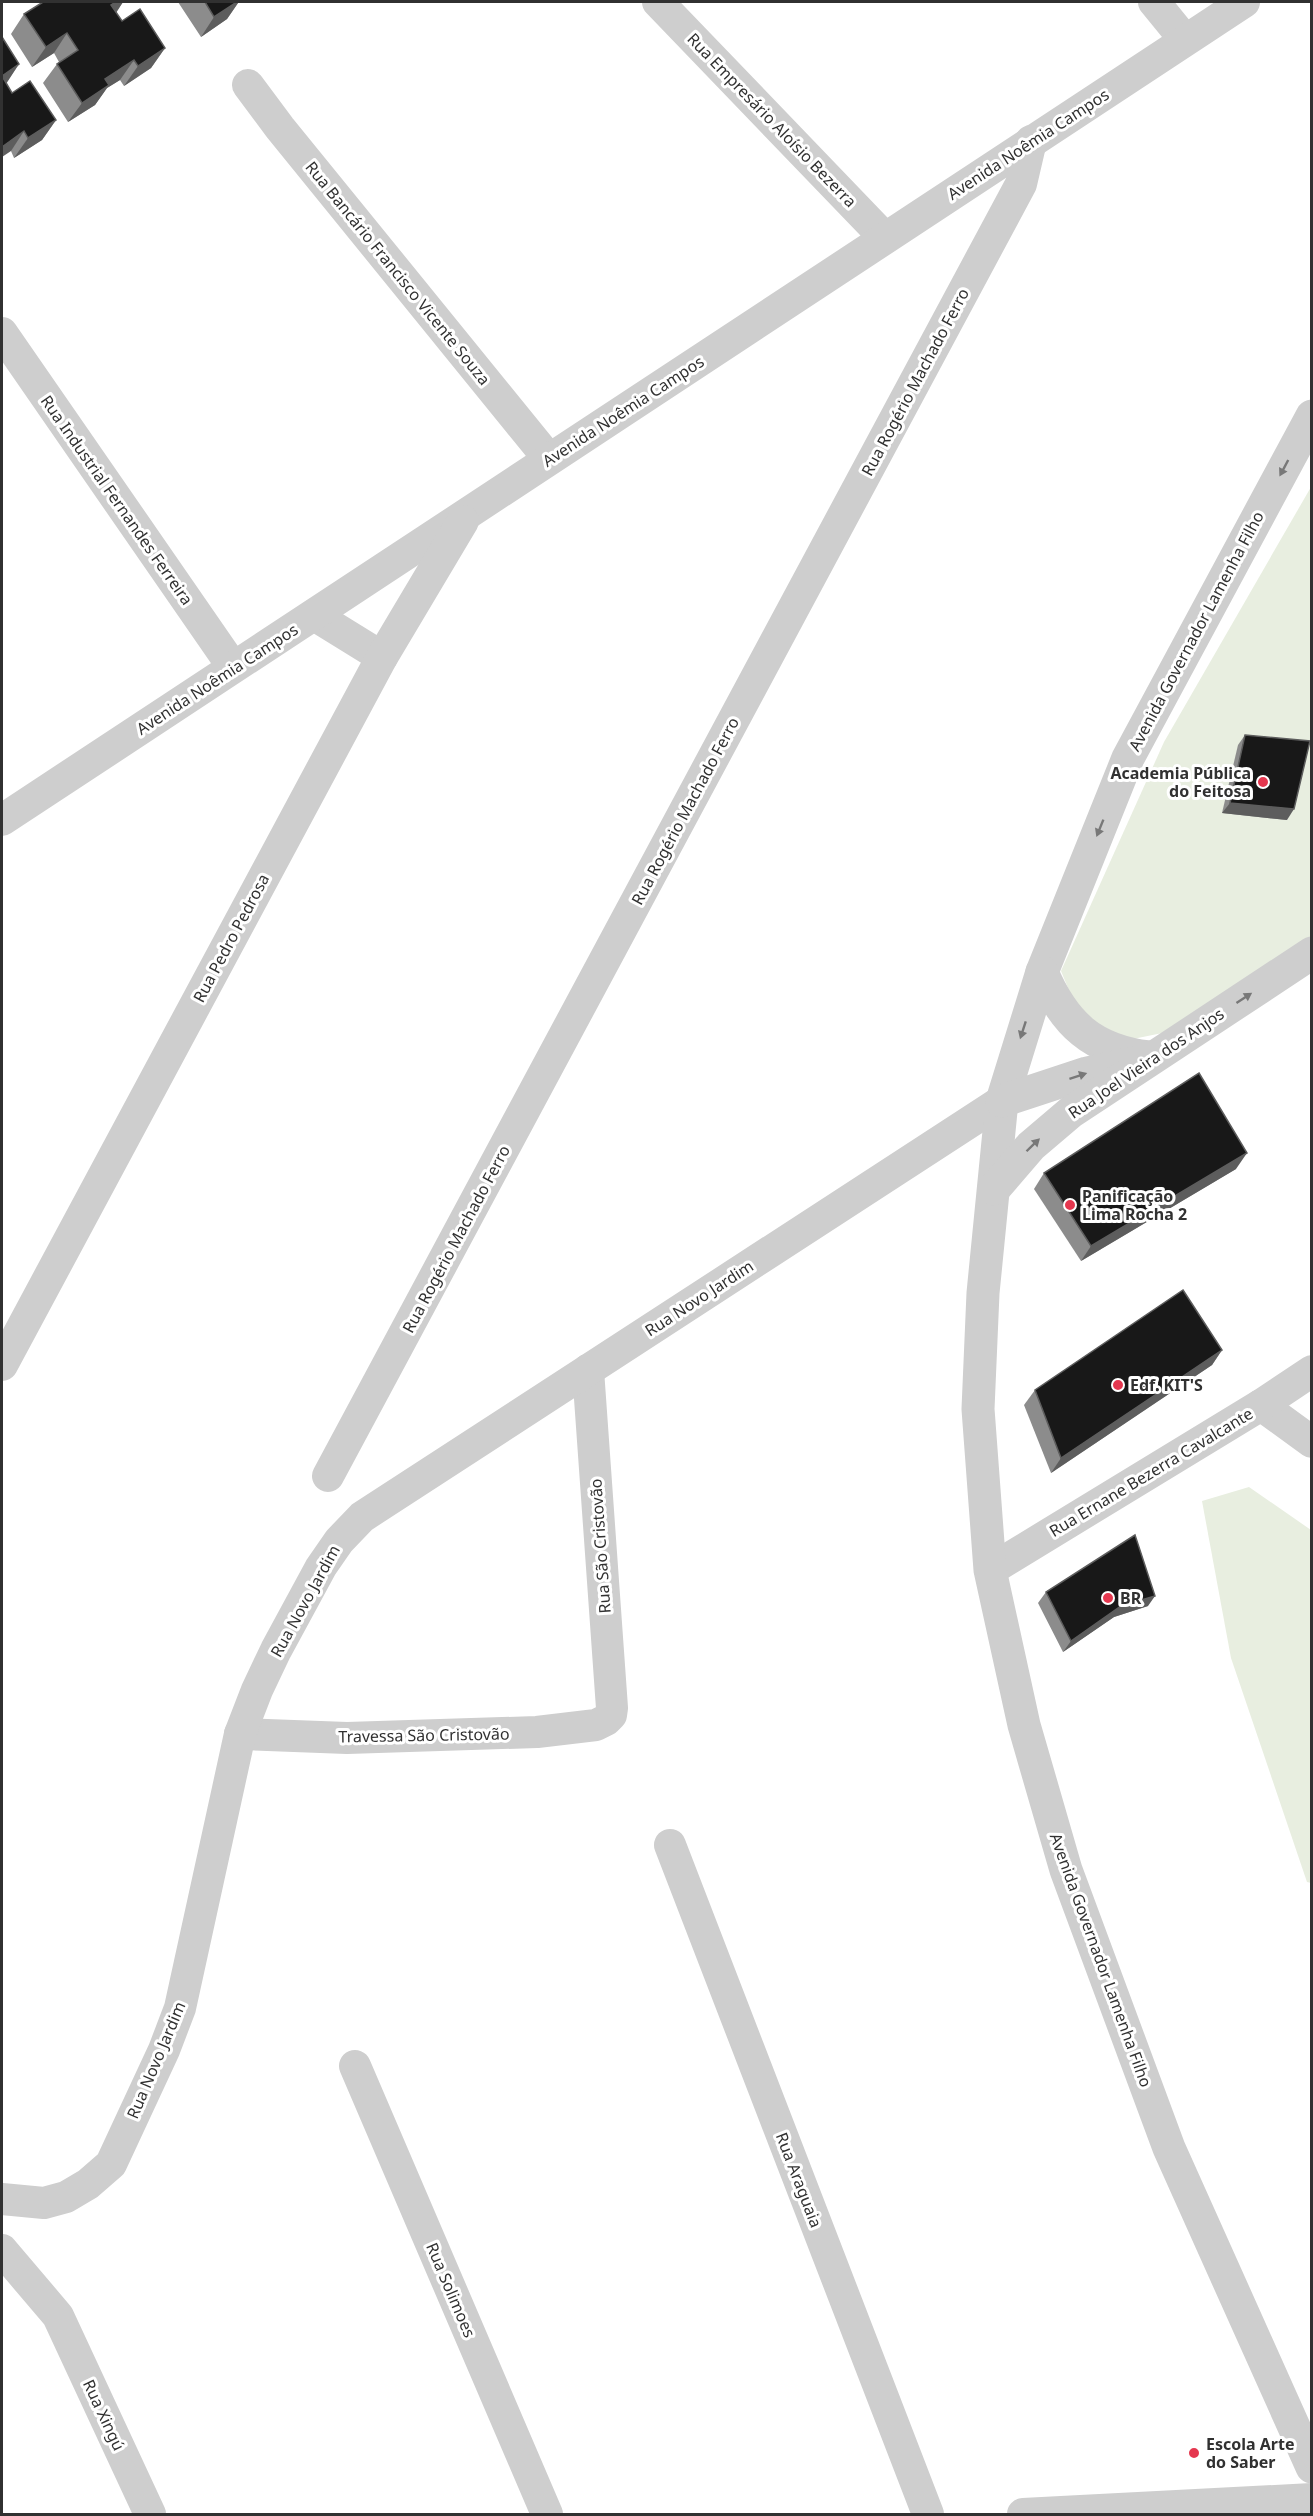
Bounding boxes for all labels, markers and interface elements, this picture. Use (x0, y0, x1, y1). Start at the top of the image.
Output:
street label: Rua Empresário Aloísio Bezerra (683, 28, 861, 212)
street label: Avenida Noêmia Campos (943, 83, 1113, 205)
street label: Rua Bancário Francisco Vicente Souza (301, 156, 495, 390)
street label: Rua Rogério Machado Ferro (856, 284, 974, 480)
street label: Avenida Noêmia Campos (538, 350, 708, 472)
street label: Rua Industrial Fernandes Ferreira (36, 391, 198, 609)
one-way arrow (1279, 460, 1289, 477)
street label: Avenida Governador Lamenha Filho (1123, 507, 1269, 755)
street label: Avenida Noêmia Campos (132, 618, 302, 740)
street label: Rua Rogério Machado Ferro (626, 713, 744, 909)
place label: Academia Pública do Feitosa (1110, 762, 1251, 802)
marker: Academia Pública do Feitosa (1256, 775, 1270, 789)
one-way arrow (1095, 820, 1105, 838)
street label: Rua Pedro Pedrosa (188, 870, 274, 1006)
one-way arrow (1236, 992, 1252, 1004)
street label: Rua Joel Vieira dos Anjos (1064, 1003, 1228, 1123)
one-way arrow (1018, 1021, 1028, 1039)
one-way arrow (1069, 1071, 1087, 1081)
one-way arrow (1026, 1139, 1040, 1153)
street label: Rua Rogério Machado Ferro (397, 1141, 515, 1337)
place label: Panificação Lima Rocha 2 (1082, 1185, 1187, 1225)
marker: Panificação Lima Rocha 2 (1063, 1198, 1077, 1212)
street label: Rua Novo Jardim (641, 1255, 757, 1341)
place label: Edf. KIT'S (1130, 1374, 1203, 1396)
marker: Edf. KIT'S (1111, 1378, 1125, 1392)
street label: Rua Ernane Bezerra Cavalcante (1045, 1402, 1257, 1542)
street label: Rua São Cristovão (584, 1478, 616, 1614)
street label: Rua Novo Jardim (265, 1541, 345, 1661)
place label: BR (1120, 1587, 1142, 1609)
marker: BR (1101, 1591, 1115, 1605)
street label: Travessa São Cristovão (338, 1723, 510, 1747)
street label: Avenida Governador Lamenha Filho (1045, 1830, 1157, 2090)
street label: Rua Novo Jardim (121, 1998, 191, 2122)
street label: Rua Araguaia (771, 2129, 827, 2231)
street label: Rua Solimoes (421, 2239, 481, 2341)
street label: Rua Xingú (78, 2376, 130, 2454)
place label: Escola Arte do Saber (1206, 2433, 1294, 2473)
marker: Escola Arte do Saber (1187, 2446, 1201, 2460)

